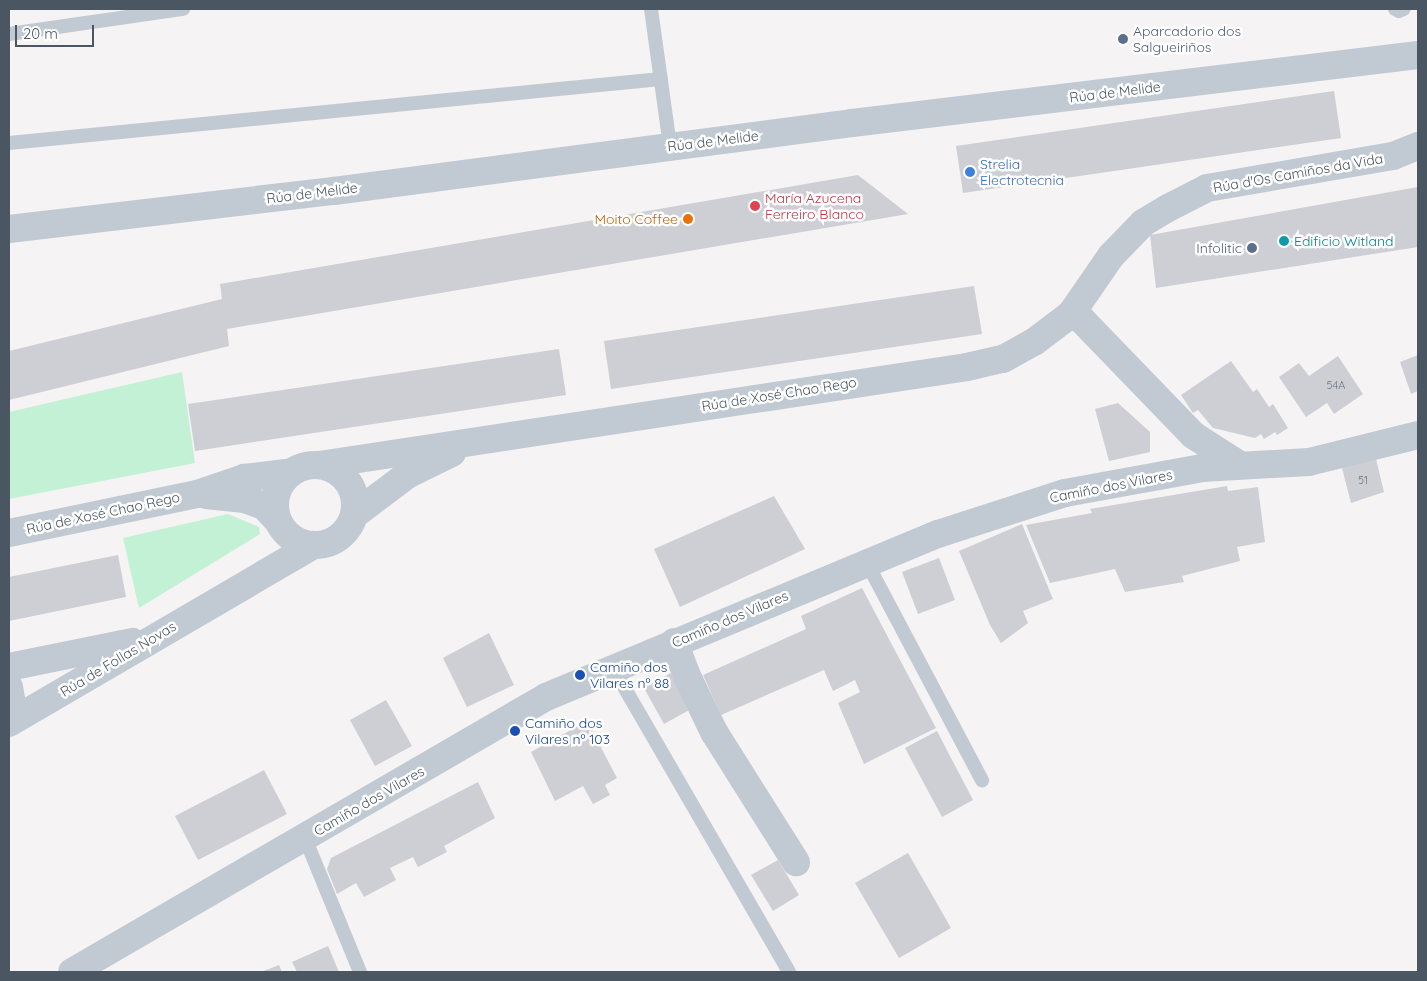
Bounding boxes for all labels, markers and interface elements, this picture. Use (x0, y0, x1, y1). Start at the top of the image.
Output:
scale bar (18, 15, 96, 47)
place label: Aparcadorio dos Salgueiriños (1133, 23, 1241, 56)
text: 20 m (23, 24, 58, 43)
marker: Aparcadorio dos Salgueiriños (1117, 33, 1129, 45)
street label: Rúa de Melide (1068, 78, 1162, 106)
street label: Rúa de Melide (666, 127, 760, 155)
street label: Rúa d'Os Camiños da Vida (1212, 150, 1384, 196)
place label: Strelia Electrotecnia (980, 156, 1064, 188)
marker: Strelia Electrotecnia (964, 166, 976, 178)
street label: Rúa de Melide (265, 179, 359, 207)
place label: María Azucena Ferreiro Blanco (765, 190, 864, 222)
marker: María Azucena Ferreiro Blanco (749, 200, 761, 212)
place label: Moito Coffee (595, 211, 678, 227)
marker: Moito Coffee (682, 213, 694, 225)
place label: Edificio Witland (1294, 233, 1393, 249)
marker: Edificio Witland (1278, 235, 1290, 247)
place label: Infolitic (1196, 240, 1242, 256)
marker: Infolitic (1246, 242, 1258, 254)
street label: Rúa de Xosé Chao Rego (700, 373, 858, 415)
house number: 54A (1327, 378, 1345, 392)
street label: Camiño dos Vilares (1048, 466, 1174, 506)
house number: 51 (1358, 473, 1368, 487)
street label: Rúa de Xosé Chao Rego (25, 488, 181, 538)
street label: Camiño dos Vilares (669, 587, 791, 651)
street label: Rúa de Follas Novas (57, 618, 179, 700)
place label: Camiño dos Vilares nº 88 (590, 659, 669, 692)
marker: Camiño dos Vilares nº 88 (574, 669, 586, 681)
place label: Camiño dos Vilares nº 103 (525, 715, 610, 748)
marker: Camiño dos Vilares nº 103 (509, 725, 521, 737)
street label: Camiño dos Vilares (311, 763, 427, 839)

